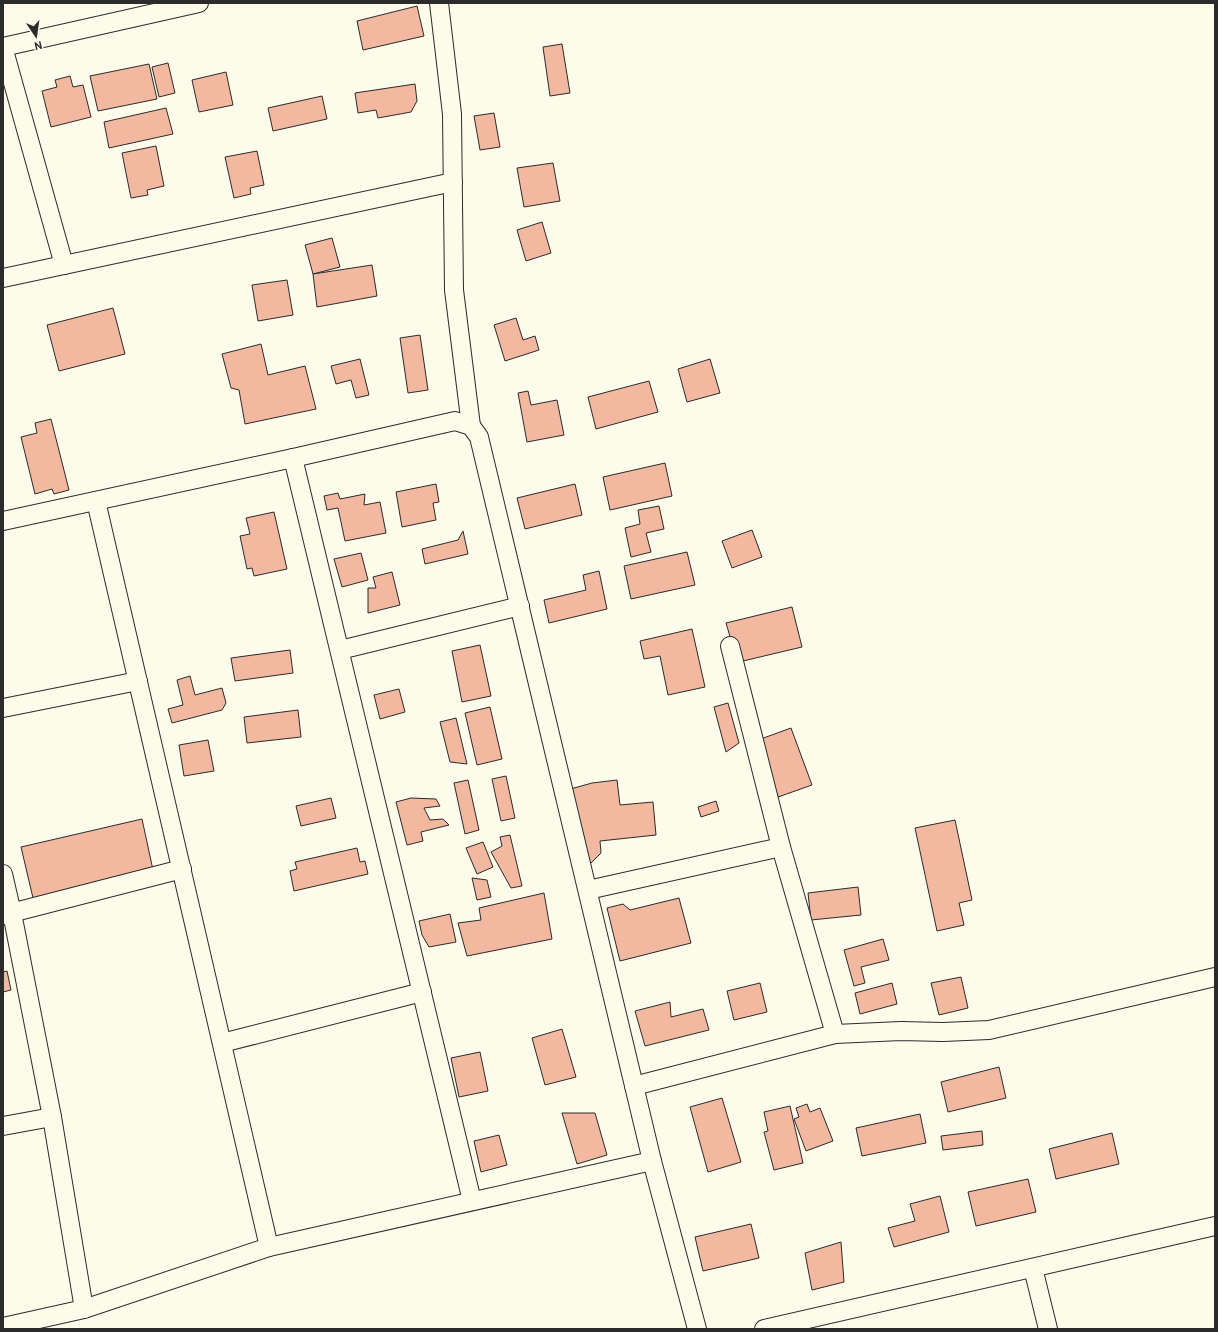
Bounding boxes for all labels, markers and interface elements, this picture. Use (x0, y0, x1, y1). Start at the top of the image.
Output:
north arrow (16, 16, 56, 56)
text: N (33, 37, 43, 52)

